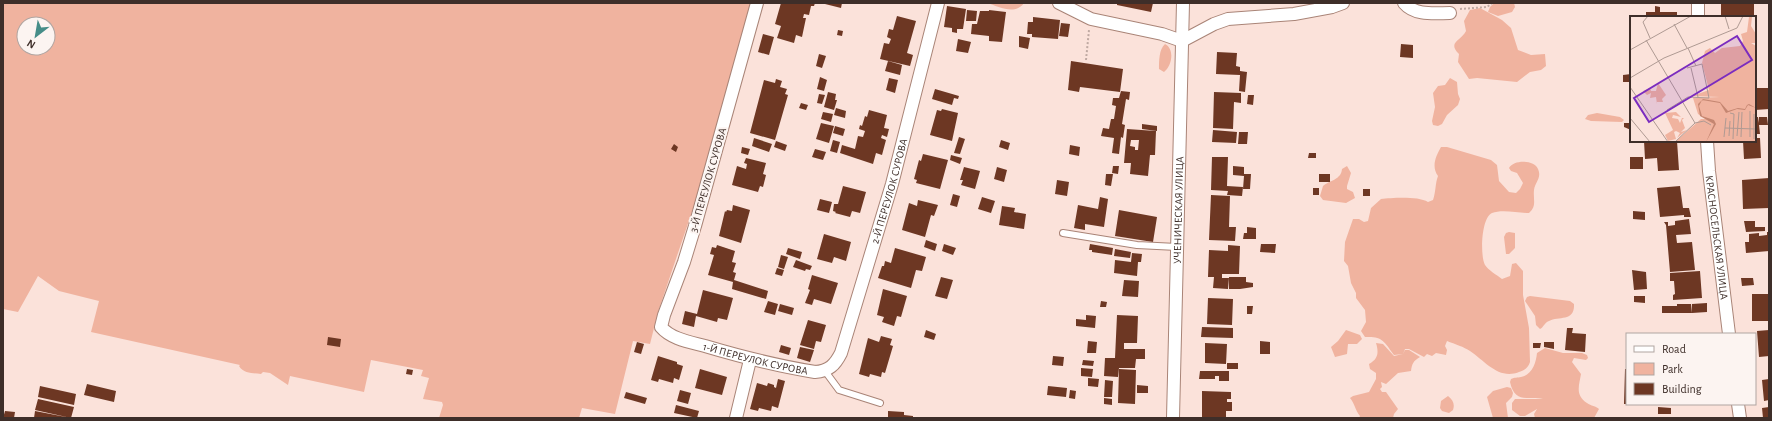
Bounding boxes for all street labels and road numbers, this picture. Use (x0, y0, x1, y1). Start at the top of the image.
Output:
street label: 3-Й ПЕРЕУЛОК СУРОВА (688, 126, 728, 233)
street label: 2-Й ПЕРЕУЛОК СУРОВА (869, 137, 909, 245)
street label: УЧЕНИЧЕСКАЯ УЛИЦА (1171, 156, 1185, 264)
street label: КРАСНОСЕЛЬСКАЯ УЛИЦА (1704, 175, 1730, 301)
street label: 1-Й ПЕРЕУЛОК СУРОВА (702, 340, 809, 376)

